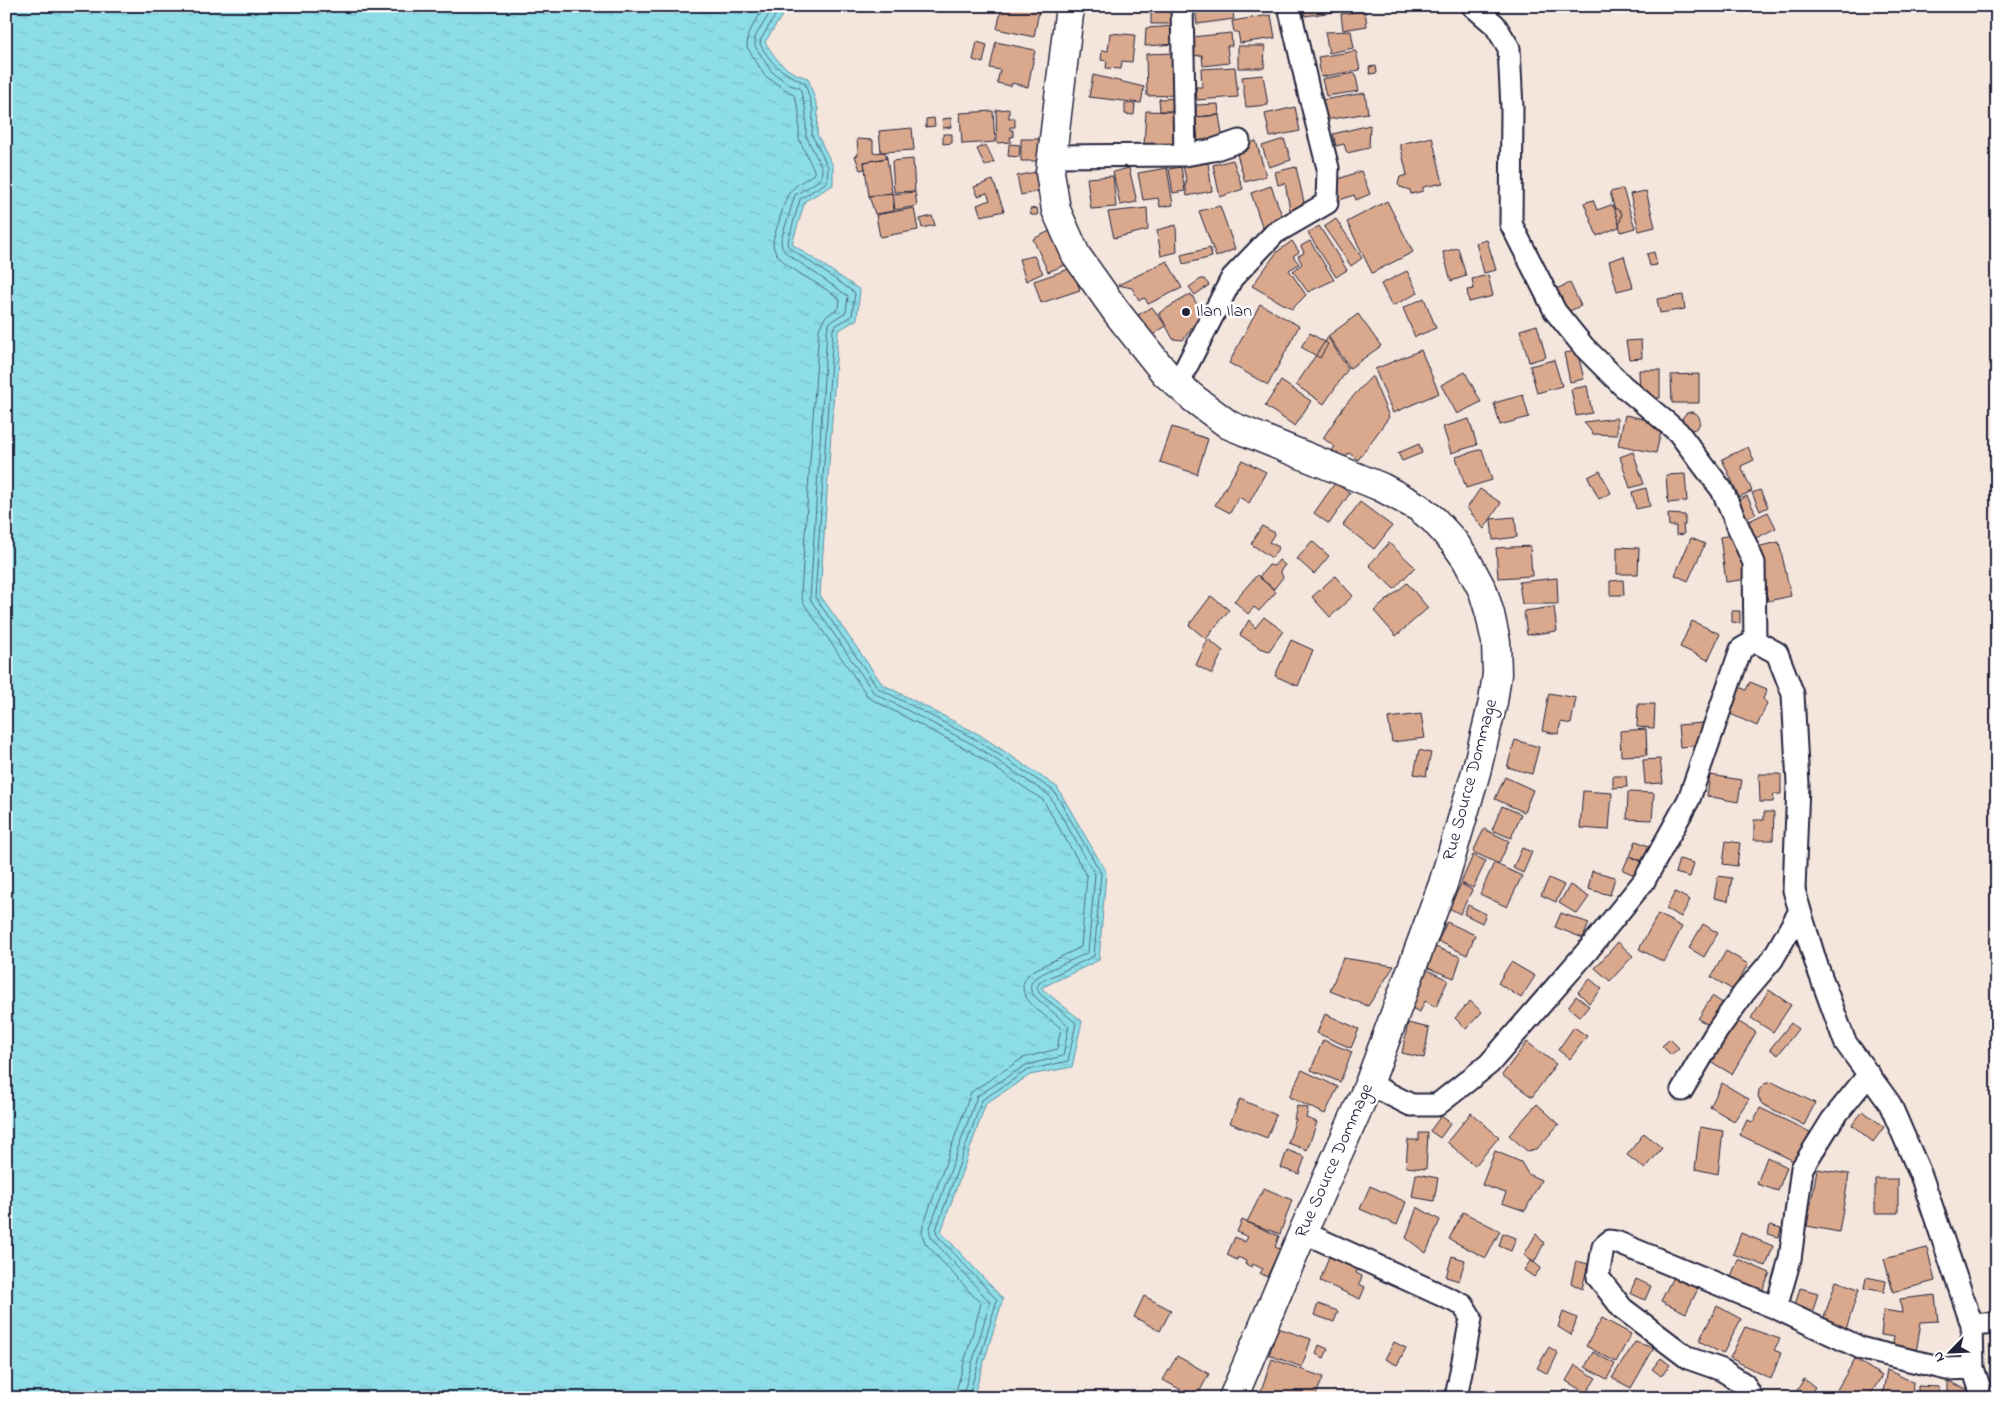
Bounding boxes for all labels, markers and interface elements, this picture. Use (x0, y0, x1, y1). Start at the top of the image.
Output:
place label: Ilan Ilan (1196, 299, 1252, 325)
marker: Ilan Ilan (1180, 306, 1192, 318)
street label: Rue Source Dommage (1437, 695, 1506, 864)
street label: Rue Source Dommage (1289, 1079, 1382, 1243)
north arrow (1926, 1326, 1976, 1376)
text: N (1928, 1348, 1951, 1365)

